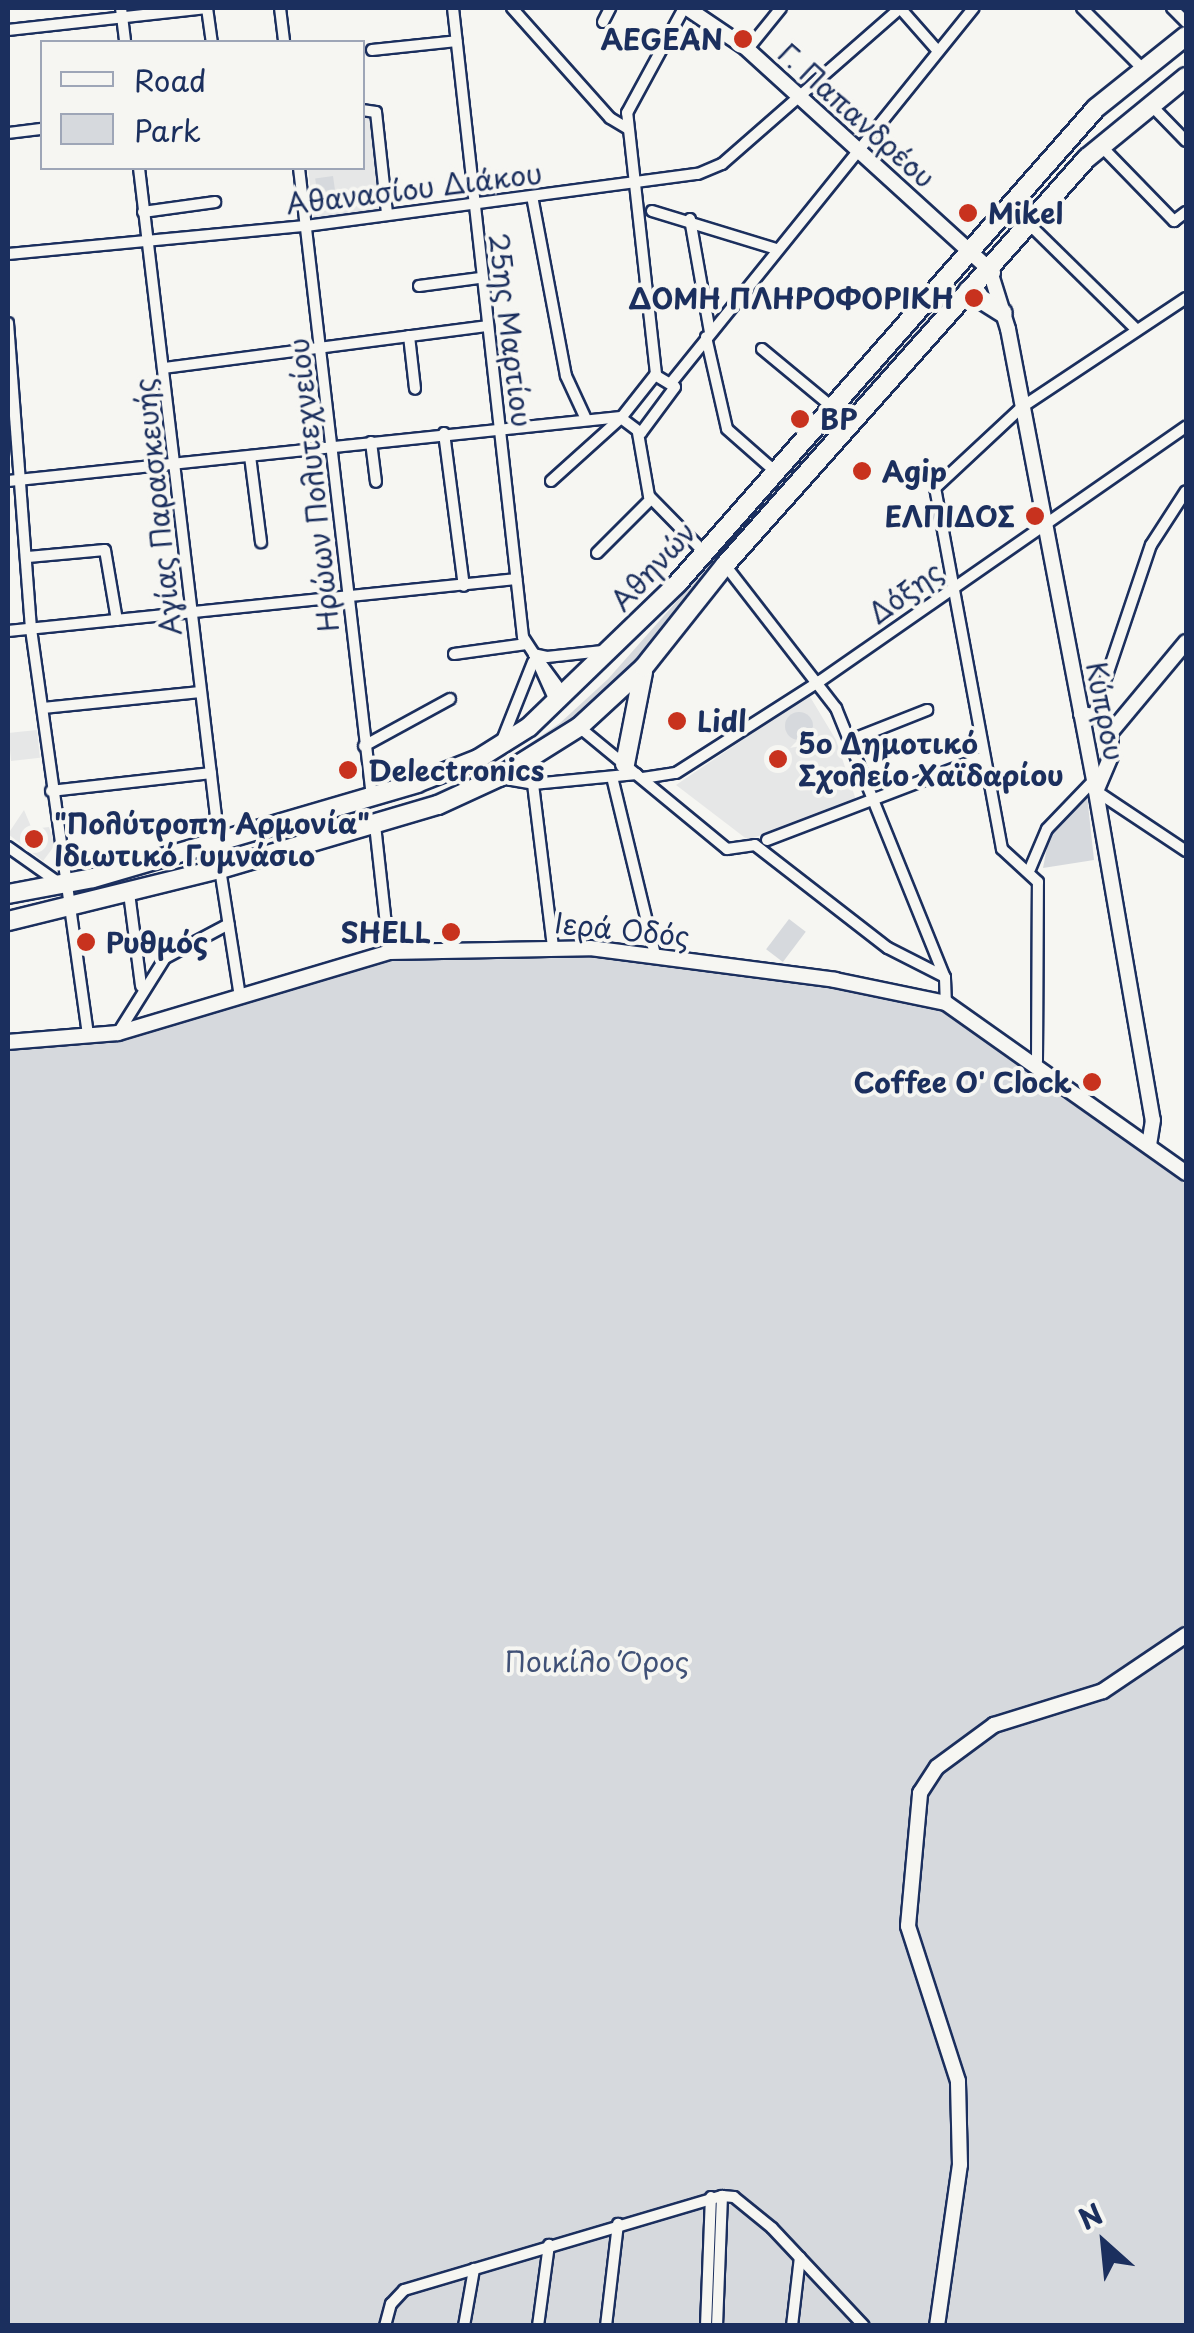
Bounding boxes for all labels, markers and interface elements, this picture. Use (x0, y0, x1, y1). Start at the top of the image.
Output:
place label: AEGEAN (601, 22, 723, 56)
marker: AEGEAN (732, 28, 754, 50)
street label: Γ. Παπανδρέου (771, 36, 943, 194)
legend (40, 40, 365, 170)
text: Road (134, 57, 207, 102)
text: Park (134, 107, 201, 152)
street label: Αθανασίου Διάκου (285, 156, 543, 220)
place label: Mikel (988, 196, 1063, 230)
marker: Mikel (957, 202, 979, 224)
street label: 25ης Μαρτίου (482, 231, 540, 429)
place label: ΔΟΜΗ ΠΛΗΡΟΦΟΡΙΚΗ (626, 281, 954, 315)
marker: ΔΟΜΗ ΠΛΗΡΟΦΟΡΙΚΗ (963, 287, 985, 309)
street label: Ηρώων Πολυτεχνείου (281, 336, 345, 634)
street label: Αγίας Παρασκευής (127, 376, 187, 638)
place label: BP (820, 402, 857, 436)
marker: BP (789, 408, 811, 430)
place label: Agip (882, 454, 947, 488)
marker: Agip (851, 460, 873, 482)
place label: ΕΛΠΙΔΟΣ (884, 499, 1015, 533)
marker: ΕΛΠΙΔΟΣ (1024, 505, 1046, 527)
street label: Αθηνών (603, 515, 703, 617)
street label: Δόξης (861, 554, 949, 630)
street label: Κύπρου (1080, 659, 1132, 763)
place label: Lidl (697, 704, 747, 738)
marker: Lidl (666, 710, 688, 732)
place label: 5ο Δημοτικό Σχολείο Χαϊδαρίου (798, 726, 1065, 792)
marker: 5ο Δημοτικό Σχολείο Χαϊδαρίου (767, 748, 789, 770)
place label: Delectronics (368, 753, 544, 787)
marker: Delectronics (337, 759, 359, 781)
place label: "Πολύτροπη Αρμονία" Ιδιωτικό Γυμνάσιο (54, 806, 370, 872)
marker: "Πολύτροπη Αρμονία" Ιδιωτικό Γυμνάσιο (23, 828, 45, 850)
street label: Ιερά Οδός (553, 905, 691, 953)
place label: SHELL (341, 915, 431, 949)
marker: SHELL (440, 921, 462, 943)
place label: Ρυθμός (106, 925, 208, 959)
marker: Ρυθμός (75, 931, 97, 953)
place label: Coffee O' Clock (850, 1065, 1072, 1099)
marker: Coffee O' Clock (1081, 1071, 1103, 1093)
park label: Ποικίλο Όρος (505, 1644, 689, 1678)
text: N (1071, 2192, 1110, 2240)
north arrow (1054, 2193, 1154, 2293)

